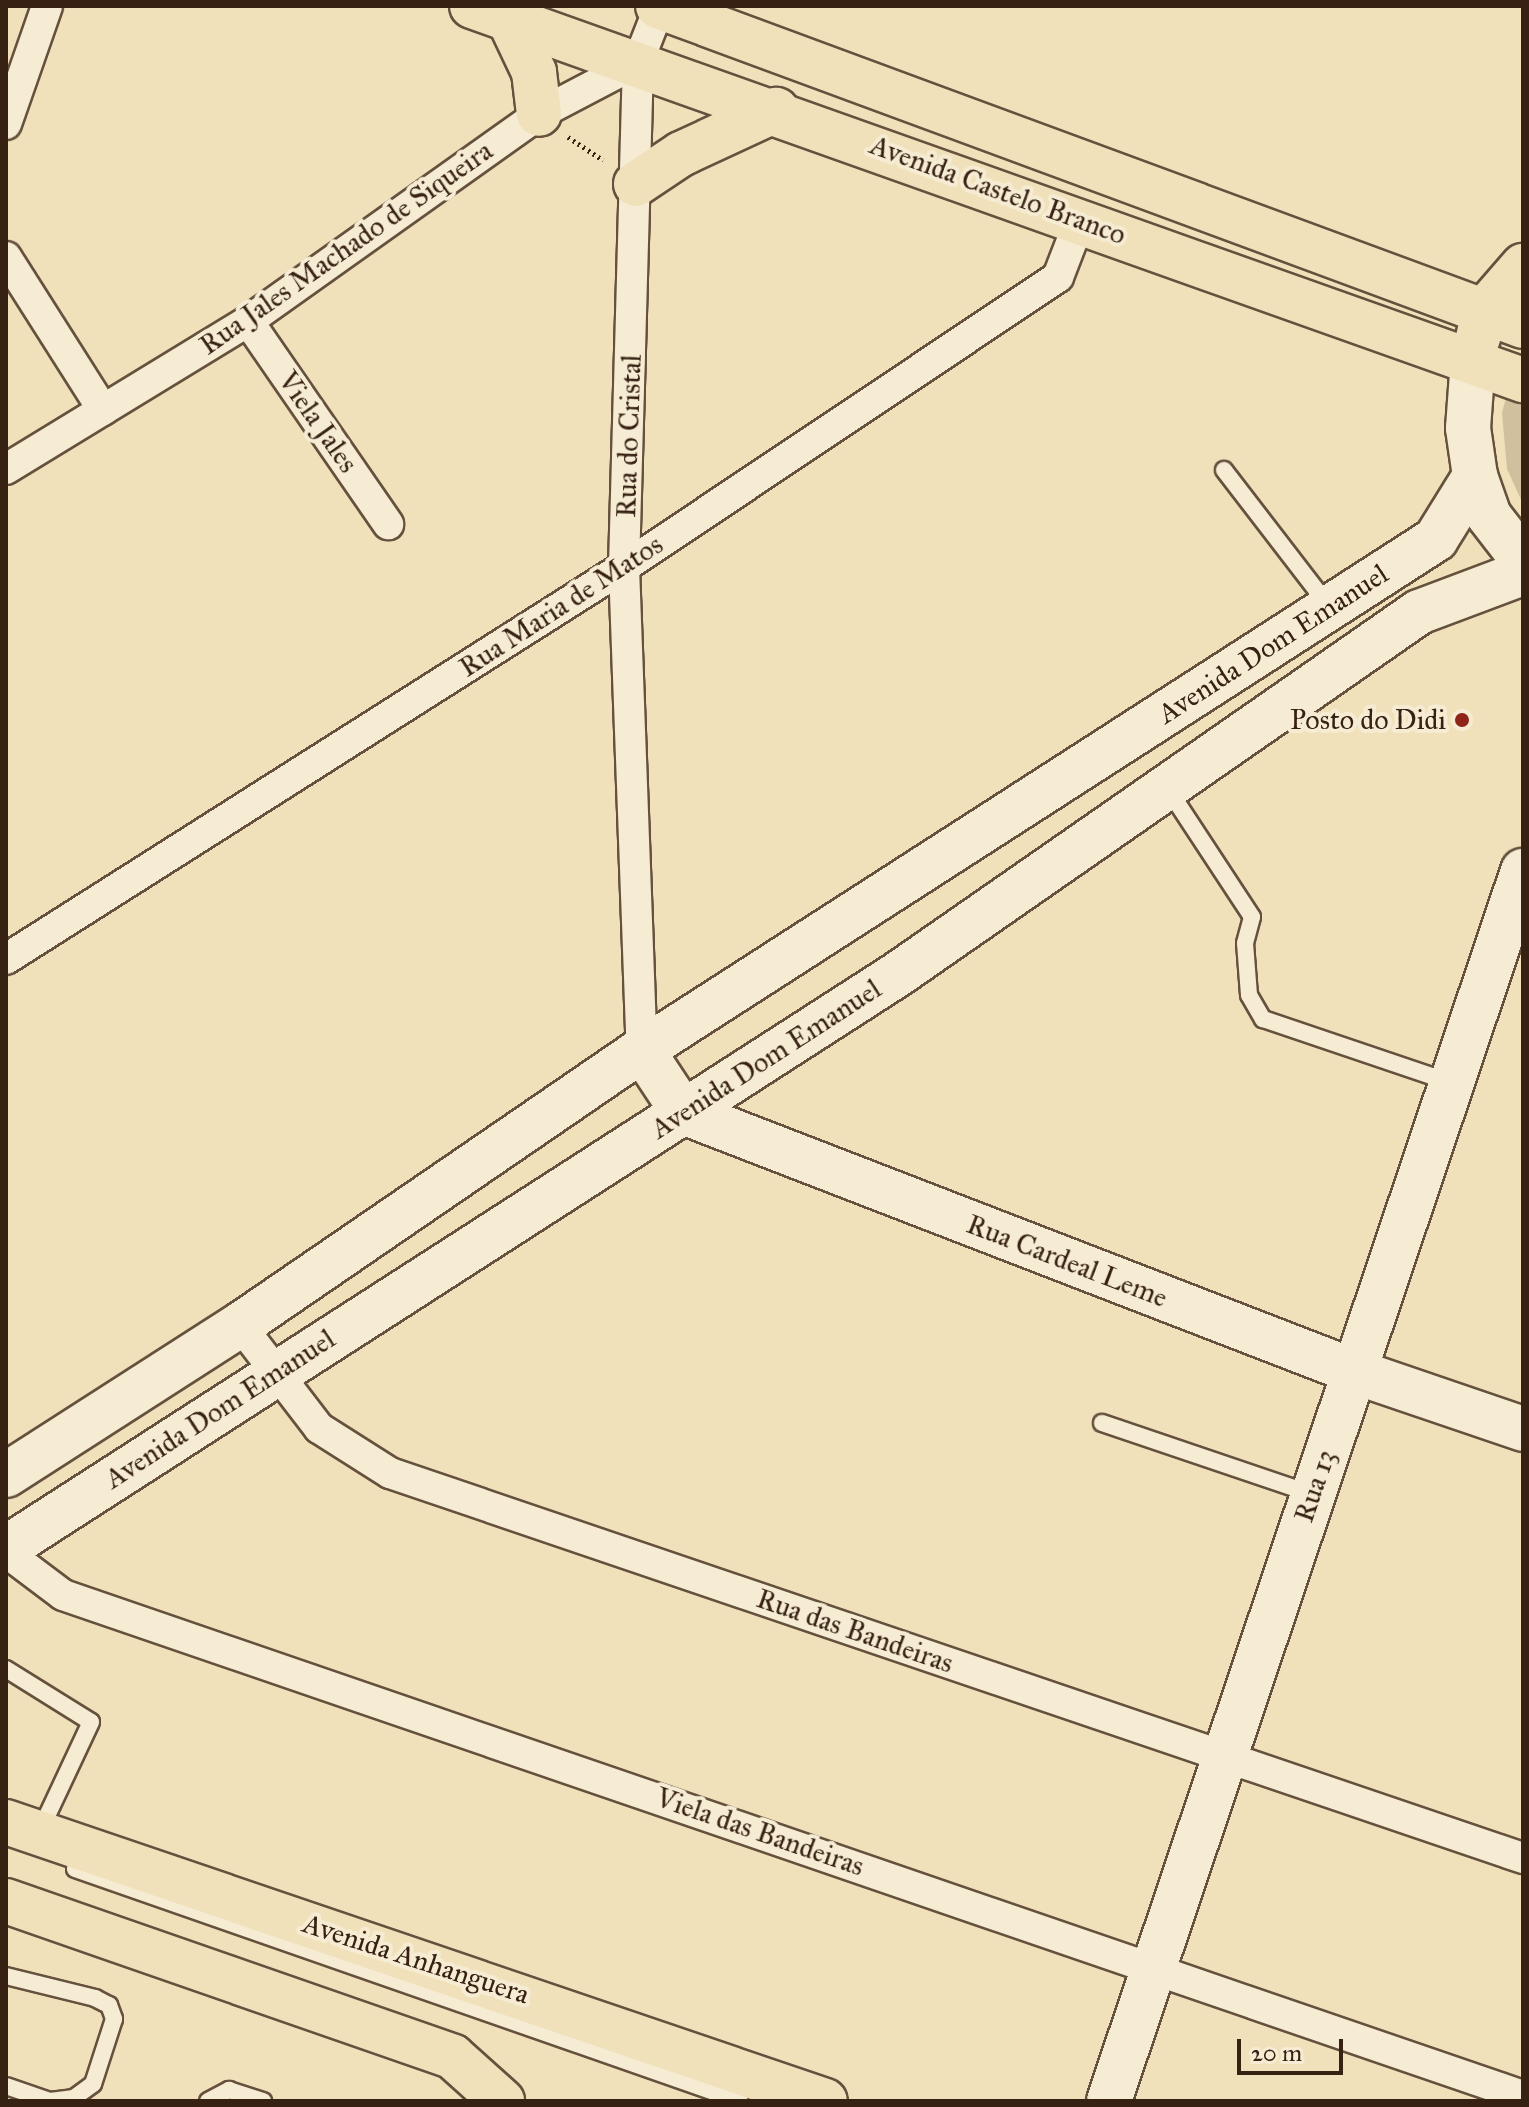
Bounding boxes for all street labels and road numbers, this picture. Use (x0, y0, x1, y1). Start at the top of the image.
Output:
street label: Avenida Castelo Branco (866, 128, 1130, 252)
street label: Rua Jales Machado de Siqueira (193, 134, 499, 362)
street label: Rua do Cristal (609, 354, 649, 518)
street label: Viela Jales (271, 365, 365, 479)
street label: Rua Maria de Matos (453, 528, 669, 684)
street label: Avenida Dom Emanuel (1152, 557, 1394, 731)
street label: Avenida Dom Emanuel (645, 972, 887, 1146)
street label: Rua Cardeal Leme (962, 1207, 1172, 1315)
street label: Avenida Dom Emanuel (99, 1322, 341, 1496)
street label: Rua 13 (1287, 1445, 1343, 1527)
street label: Rua das Bandeiras (752, 1582, 958, 1680)
street label: Viela das Bandeiras (652, 1781, 868, 1883)
street label: Avenida Anhanguera (299, 1907, 533, 2011)

